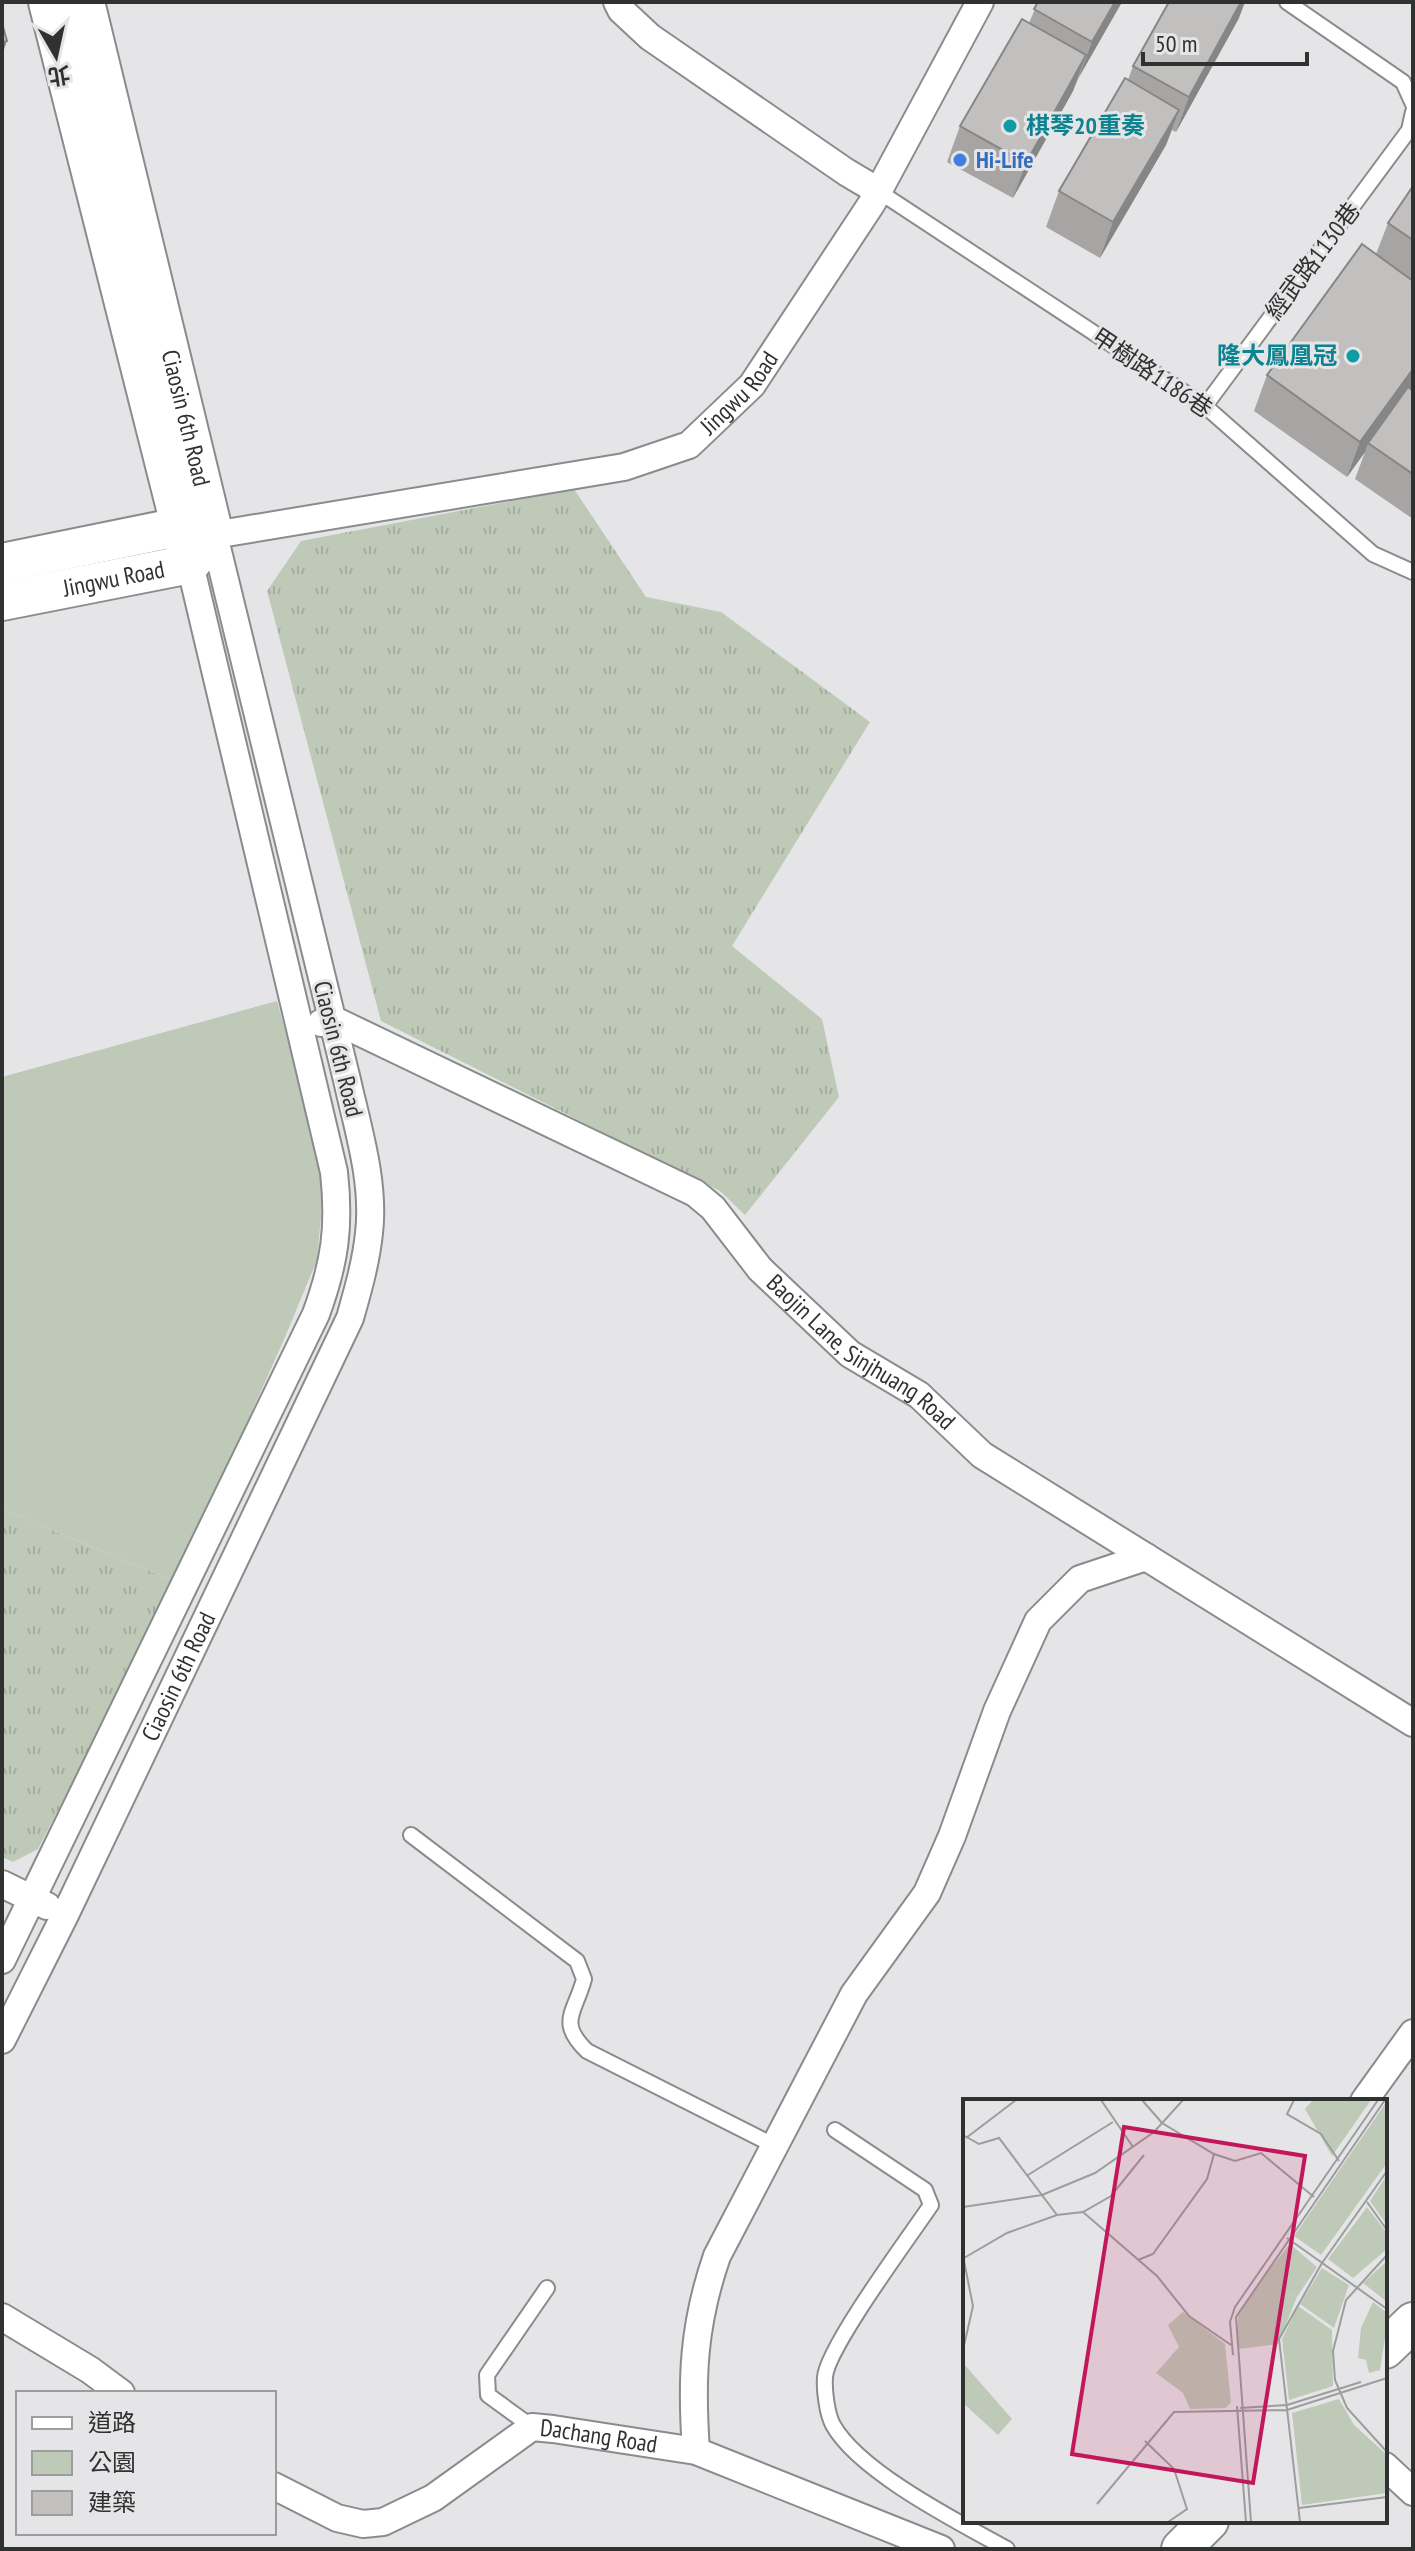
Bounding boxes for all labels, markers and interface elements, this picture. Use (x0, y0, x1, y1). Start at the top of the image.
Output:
north arrow (16, 16, 96, 96)
scale bar (1143, 16, 1307, 66)
text: 50 m (1155, 28, 1197, 59)
text: 北 (46, 60, 72, 91)
place label: 棋琴20重奏 (1026, 110, 1145, 141)
marker: 棋琴20重奏 (1001, 117, 1019, 135)
place label: Hi-Life (976, 144, 1034, 175)
marker: Hi-Life (951, 151, 969, 169)
street label: 經武路1130巷 (1258, 196, 1367, 326)
street label: 甲樹路1186巷 (1086, 321, 1219, 424)
place label: 隆大鳳凰冠 (1217, 340, 1337, 371)
street label: Jingwu Road (693, 345, 785, 442)
street label: Ciaosin 6th Road (155, 347, 218, 489)
marker: 隆大鳳凰冠 (1344, 347, 1362, 365)
street label: Jingwu Road (59, 553, 167, 604)
street label: Ciaosin 6th Road (307, 978, 370, 1120)
street label: Baojin Lane, Sinjhuang Road (760, 1267, 962, 1436)
street label: Ciaosin 6th Road (134, 1607, 222, 1746)
inset map (963, 2099, 1387, 2523)
legend (16, 2391, 276, 2535)
text: 道路 (88, 2407, 136, 2438)
street label: Dachang Road (539, 2412, 659, 2460)
text: 公園 (88, 2447, 136, 2478)
text: 建築 (88, 2487, 136, 2518)

